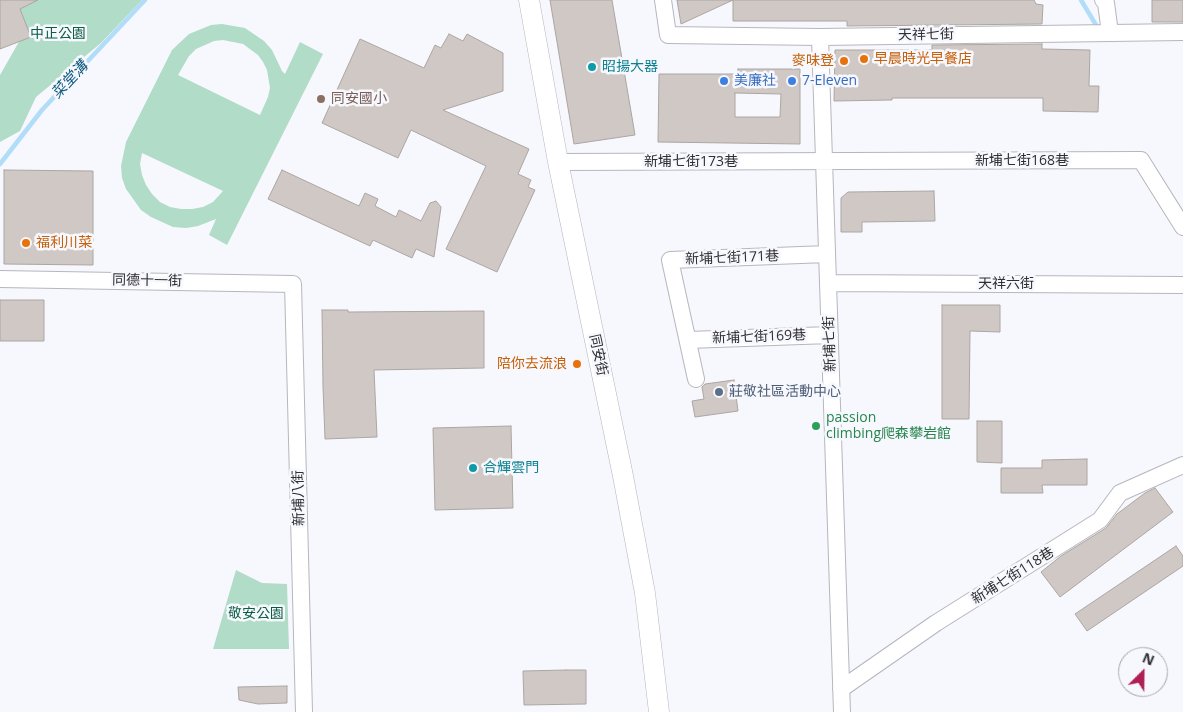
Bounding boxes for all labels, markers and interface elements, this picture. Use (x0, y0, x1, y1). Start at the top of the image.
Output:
park label: 中正公園 (30, 26, 86, 42)
street label: 天祥七街 (898, 26, 954, 44)
place label: 早晨時光早餐店 (874, 51, 972, 67)
place label: 麥味登 (792, 53, 834, 69)
marker: 早晨時光早餐店 (858, 53, 870, 65)
marker: 麥味登 (838, 55, 850, 67)
water label: 菜堂溝 (48, 57, 92, 103)
place label: 昭揚大器 (602, 59, 658, 75)
marker: 昭揚大器 (586, 61, 598, 73)
place label: 美廉社 (734, 73, 776, 89)
place label: 7-Eleven (802, 73, 857, 89)
marker: 美廉社 (718, 75, 730, 87)
marker: 7-Eleven (786, 75, 798, 87)
place label: 同安國小 (331, 91, 387, 107)
marker: 同安國小 (315, 93, 327, 105)
street label: 新埔七街168巷 (975, 153, 1069, 169)
street label: 新埔七街173巷 (644, 154, 738, 170)
place label: 福利川菜 (36, 235, 92, 251)
marker: 福利川菜 (20, 237, 32, 249)
street label: 新埔七街171巷 (685, 248, 779, 268)
street label: 同德十一街 (112, 272, 182, 290)
street label: 天祥六街 (978, 276, 1034, 292)
street label: 新埔七街 (821, 316, 839, 372)
street label: 新埔七街169巷 (712, 327, 806, 347)
street label: 同安街 (585, 333, 611, 377)
place label: 陪你去流浪 (497, 356, 567, 372)
marker: 陪你去流浪 (571, 358, 583, 370)
place label: 莊敬社區活動中心 (729, 384, 841, 400)
marker: 莊敬社區活動中心 (713, 386, 725, 398)
place label: passion climbing爬森攀岩館 (826, 410, 951, 442)
marker: passion climbing爬森攀岩館 (810, 420, 822, 432)
place label: 合輝雲門 (483, 460, 539, 476)
marker: 合輝雲門 (467, 462, 479, 474)
street label: 新埔八街 (290, 470, 308, 526)
street label: 新埔七街118巷 (969, 544, 1057, 608)
park label: 敬安公園 (228, 606, 284, 622)
north arrow (1118, 647, 1168, 697)
text: N (1140, 648, 1158, 670)

